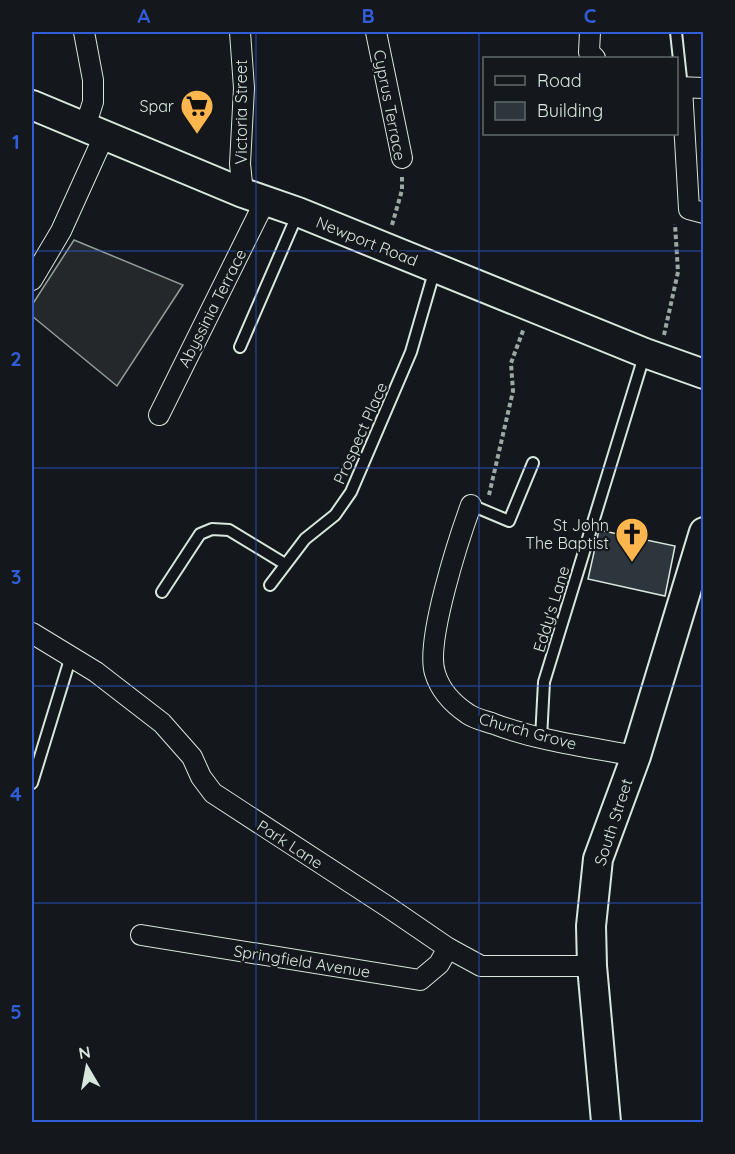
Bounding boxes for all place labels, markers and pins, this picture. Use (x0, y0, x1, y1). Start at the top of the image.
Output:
supermarket icon: Spar (179, 88, 215, 135)
place label: Spar (139, 96, 174, 116)
place label: St John The Baptist (525, 515, 609, 553)
church icon: St John The Baptist (614, 516, 650, 563)

